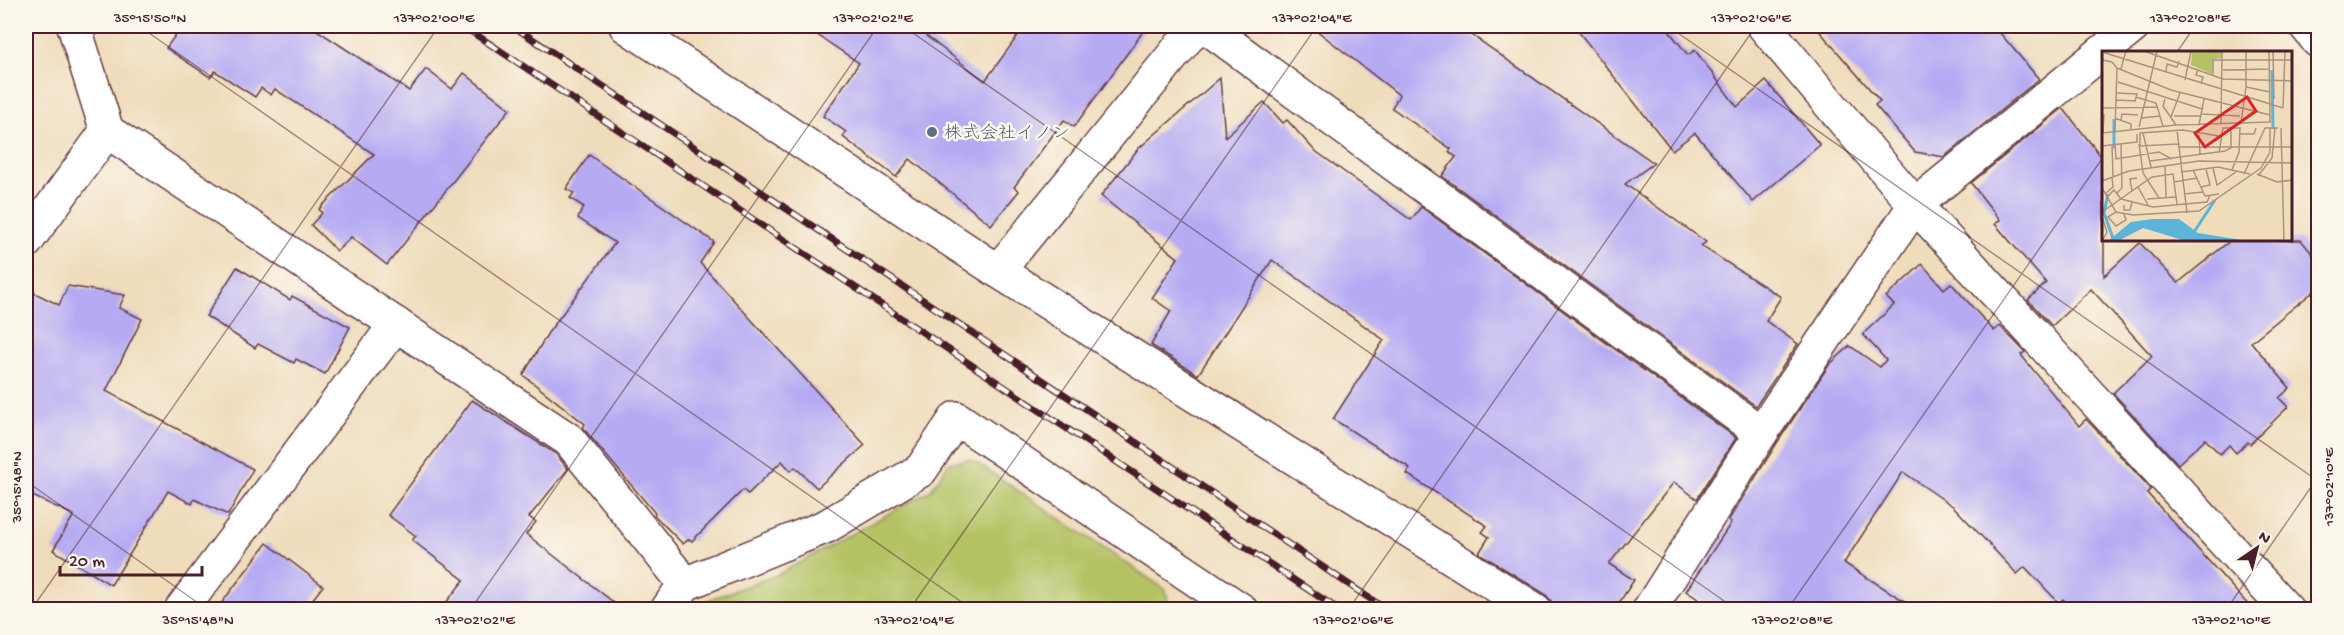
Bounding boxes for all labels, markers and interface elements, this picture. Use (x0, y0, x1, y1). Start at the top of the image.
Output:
text: 35°15'50"N (113, 10, 187, 28)
text: 137°02'00"E (393, 10, 475, 28)
text: 137°02'02"E (832, 10, 913, 28)
text: 137°02'04"E (1271, 10, 1352, 28)
text: 137°02'06"E (1710, 10, 1792, 28)
text: 137°02'08"E (2149, 10, 2231, 28)
inset map (2102, 51, 2293, 242)
place label: 株式会社イノン (944, 123, 1070, 145)
marker: 株式会社イノン (925, 125, 939, 139)
text: 137°02'10"E (2321, 447, 2339, 527)
text: 35°15'48"N (9, 451, 27, 524)
north arrow (2227, 518, 2287, 578)
text: N (2254, 528, 2274, 550)
scale bar (60, 539, 202, 577)
text: 20 m (69, 552, 105, 573)
text: 35°15'48"N (161, 612, 234, 630)
text: 137°02'02"E (434, 612, 515, 630)
text: 137°02'04"E (873, 612, 954, 630)
text: 137°02'06"E (1312, 612, 1394, 630)
text: 137°02'08"E (1751, 612, 1833, 630)
text: 137°02'10"E (2191, 612, 2271, 630)

